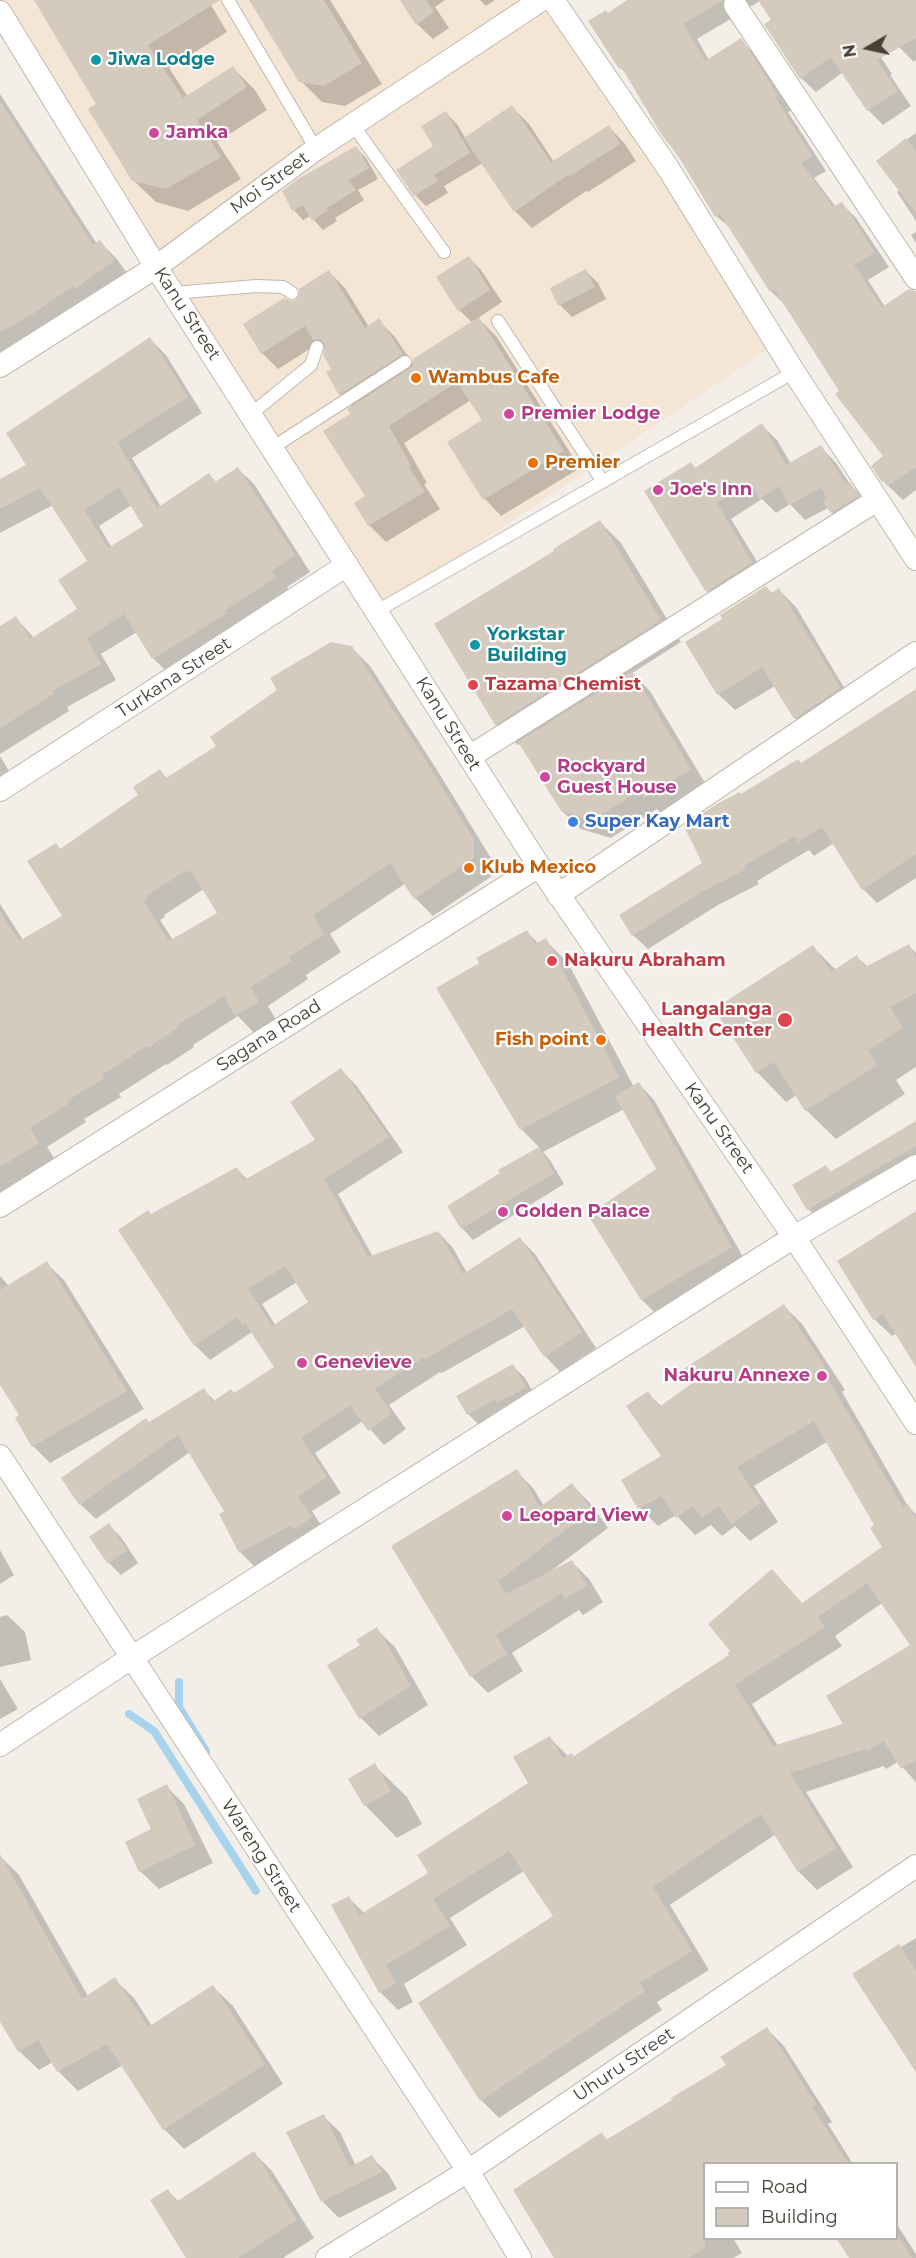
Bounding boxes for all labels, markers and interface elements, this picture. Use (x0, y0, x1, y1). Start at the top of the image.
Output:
north arrow (838, 18, 898, 78)
text: N (839, 43, 860, 59)
place label: Jiwa Lodge (108, 49, 215, 71)
marker: Jiwa Lodge (89, 53, 103, 67)
place label: Jamka (166, 122, 228, 144)
marker: Jamka (147, 126, 161, 140)
street label: Moi Street (226, 147, 314, 219)
street label: Kanu Street (149, 263, 225, 365)
place label: Wambus Cafe (428, 367, 560, 389)
marker: Wambus Cafe (409, 371, 423, 385)
place label: Premier Lodge (521, 403, 660, 425)
marker: Premier Lodge (502, 407, 516, 421)
place label: Premier (545, 452, 620, 474)
marker: Premier (526, 456, 540, 470)
place label: Joe's Inn (670, 479, 752, 501)
marker: Joe's Inn (651, 483, 665, 497)
place label: Yorkstar Building (487, 624, 567, 666)
street label: Turkana Street (113, 633, 235, 723)
marker: Yorkstar Building (468, 638, 482, 652)
street label: Kanu Street (411, 673, 485, 775)
place label: Tazama Chemist (485, 674, 641, 696)
marker: Tazama Chemist (466, 678, 480, 692)
place label: Rockyard Guest House (557, 756, 677, 798)
marker: Rockyard Guest House (538, 770, 552, 784)
place label: Super Kay Mart (585, 811, 730, 833)
marker: Super Kay Mart (566, 815, 580, 829)
place label: Klub Mexico (481, 857, 596, 879)
marker: Klub Mexico (462, 861, 476, 875)
place label: Nakuru Abraham (564, 950, 726, 972)
marker: Nakuru Abraham (545, 954, 559, 968)
street label: Sagana Road (213, 995, 325, 1077)
place label: Langalanga Health Center (641, 999, 772, 1042)
marker: Langalanga Health Center (776, 1011, 794, 1029)
place label: Fish point (495, 1029, 589, 1051)
marker: Fish point (594, 1033, 608, 1047)
street label: Kanu Street (680, 1078, 758, 1178)
place label: Golden Palace (515, 1201, 650, 1223)
marker: Golden Palace (496, 1205, 510, 1219)
place label: Genevieve (314, 1352, 412, 1374)
marker: Genevieve (295, 1356, 309, 1370)
place label: Nakuru Annexe (664, 1365, 810, 1387)
marker: Nakuru Annexe (815, 1369, 829, 1383)
place label: Leopard View (519, 1505, 648, 1527)
marker: Leopard View (500, 1509, 514, 1523)
street label: Wareng Street (216, 1795, 306, 1917)
street label: Uhuru Street (569, 2023, 679, 2107)
legend (703, 2162, 898, 2240)
text: Road (761, 2176, 808, 2198)
text: Building (761, 2206, 838, 2228)

